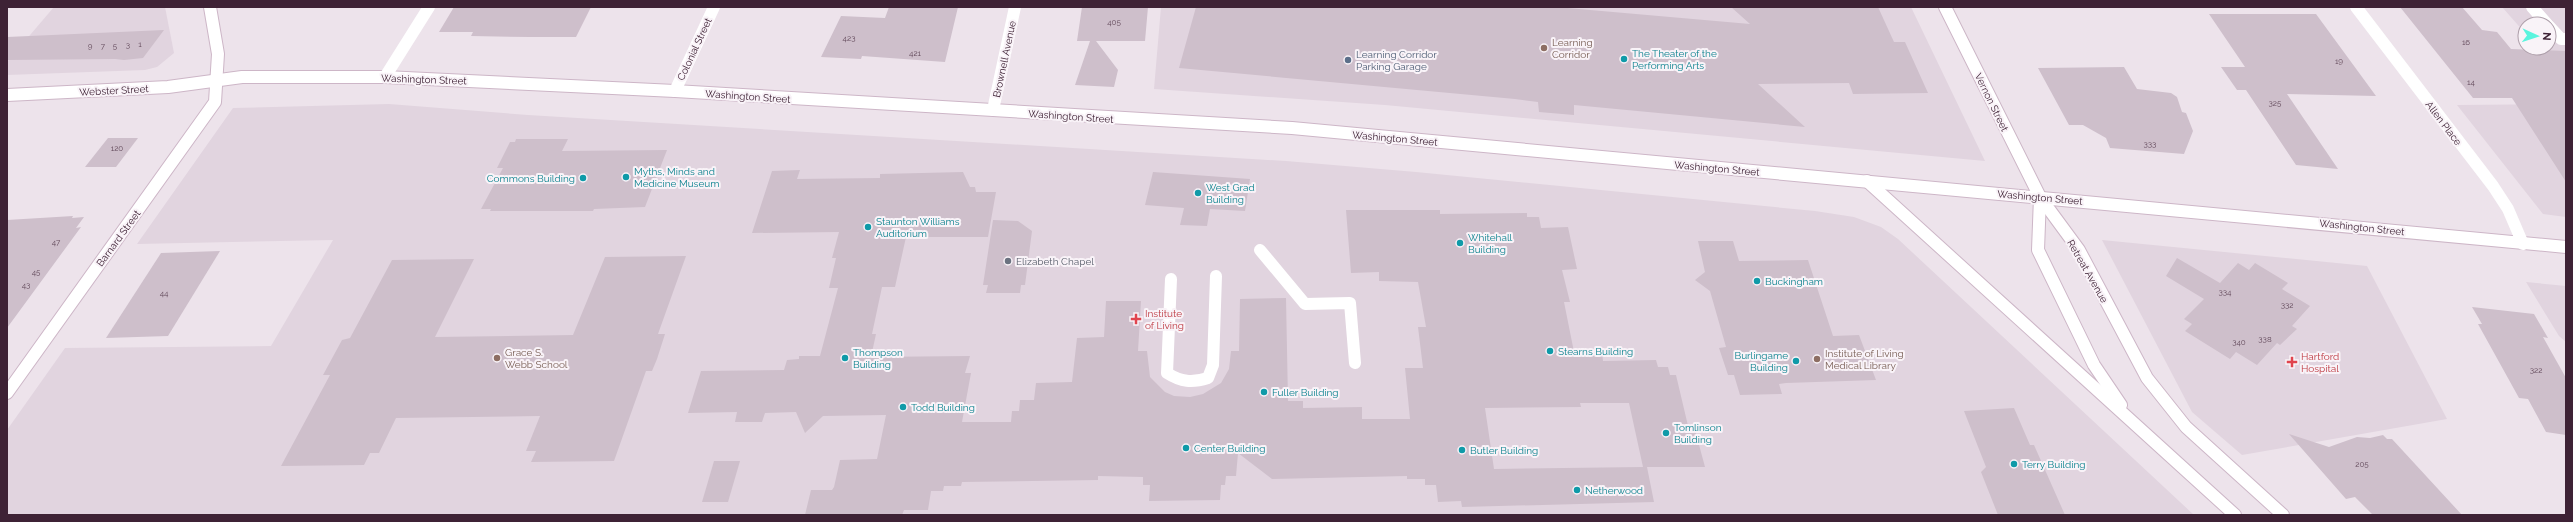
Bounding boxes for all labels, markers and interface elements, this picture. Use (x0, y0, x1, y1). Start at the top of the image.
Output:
street label: Colonial Street (675, 16, 714, 82)
north arrow (2517, 16, 2557, 56)
house number: 405 (1107, 17, 1121, 27)
street label: Brownell Avenue (991, 20, 1018, 98)
text: N (2540, 32, 2553, 41)
house number: 423 (843, 33, 855, 43)
place label: Learning Corridor (1552, 37, 1593, 60)
house number: 16 (2462, 37, 2470, 47)
house number: 1 (138, 39, 142, 49)
house number: 3 (126, 40, 130, 50)
house number: 9 (88, 41, 93, 51)
house number: 7 (101, 41, 106, 51)
house number: 5 (113, 41, 118, 51)
marker: Learning Corridor (1539, 43, 1549, 53)
house number: 421 (909, 48, 922, 58)
place label: The Theater of the Performing Arts (1632, 48, 1717, 71)
place label: Learning Corridor Parking Garage (1356, 49, 1437, 72)
marker: The Theater of the Performing Arts (1619, 54, 1629, 64)
marker: Learning Corridor Parking Garage (1343, 55, 1353, 65)
house number: 19 (2335, 56, 2343, 66)
street label: Vernon Street (1973, 71, 2011, 134)
street label: Washington Street (381, 73, 468, 87)
house number: 14 (2467, 77, 2476, 87)
street label: Webster Street (79, 83, 150, 98)
street label: Washington Street (705, 88, 792, 105)
house number: 325 (2269, 98, 2282, 108)
street label: Allen Place (2424, 99, 2464, 148)
street label: Washington Street (1028, 108, 1115, 125)
street label: Washington Street (1352, 129, 1439, 148)
house number: 333 (2144, 139, 2156, 149)
house number: 120 (111, 143, 123, 153)
street label: Washington Street (1674, 159, 1761, 178)
place label: Myths, Minds and Medicine Museum (634, 166, 719, 189)
marker: Myths, Minds and Medicine Museum (621, 172, 631, 182)
place label: Commons Building (487, 173, 575, 184)
marker: Commons Building (578, 173, 588, 183)
place label: West Grad Building (1206, 182, 1255, 205)
marker: West Grad Building (1193, 188, 1203, 198)
street label: Washington Street (1997, 188, 2084, 207)
street label: Barnard Street (94, 208, 143, 269)
place label: Staunton Williams Auditorium (876, 216, 960, 239)
street label: Washington Street (2319, 218, 2406, 238)
marker: Staunton Williams Auditorium (863, 222, 873, 232)
place label: Whitehall Building (1468, 232, 1513, 255)
house number: 47 (52, 237, 61, 247)
marker: Whitehall Building (1455, 238, 1465, 248)
street label: Retreat Avenue (2065, 238, 2110, 305)
marker: Elizabeth Chapel (1003, 256, 1013, 266)
place label: Elizabeth Chapel (1016, 256, 1094, 267)
house number: 45 (32, 267, 41, 277)
marker: Buckingham (1752, 276, 1762, 286)
place label: Buckingham (1765, 276, 1823, 287)
house number: 43 (22, 280, 30, 290)
house number: 334 (2219, 287, 2232, 297)
house number: 44 (160, 288, 169, 298)
house number: 332 (2281, 300, 2293, 310)
place label: Institute of Living (1145, 308, 1184, 331)
marker: Institute of Living (1130, 313, 1142, 325)
house number: 338 (2258, 334, 2272, 344)
house number: 340 (2232, 337, 2246, 347)
marker: Stearns Building (1545, 346, 1555, 356)
place label: Stearns Building (1558, 346, 1633, 357)
place label: Grace S. Webb School (505, 347, 568, 370)
place label: Thompson Building (853, 347, 903, 370)
place label: Institute of Living Medical Library (1825, 348, 1904, 371)
place label: Burlingame Building (1734, 350, 1788, 373)
place label: Hartford Hospital (2301, 351, 2339, 374)
marker: Grace S. Webb School (492, 353, 502, 363)
marker: Thompson Building (840, 353, 850, 363)
marker: Institute of Living Medical Library (1812, 354, 1822, 364)
marker: Burlingame Building (1791, 356, 1801, 366)
marker: Hartford Hospital (2286, 356, 2298, 368)
house number: 322 (2530, 365, 2542, 375)
marker: Fuller Building (1259, 387, 1269, 397)
place label: Fuller Building (1272, 387, 1339, 398)
marker: Todd Building (898, 402, 908, 412)
place label: Todd Building (911, 402, 975, 413)
place label: Tomlinson Building (1674, 422, 1722, 445)
marker: Tomlinson Building (1661, 428, 1671, 438)
marker: Center Building (1181, 443, 1191, 453)
place label: Center Building (1194, 443, 1265, 454)
marker: Butler Building (1457, 445, 1467, 455)
place label: Butler Building (1470, 445, 1538, 456)
marker: Terry Building (2009, 459, 2019, 469)
place label: Terry Building (2022, 459, 2085, 470)
house number: 205 (2355, 459, 2369, 469)
marker: Netherwood (1572, 485, 1582, 495)
place label: Netherwood (1585, 485, 1643, 496)

